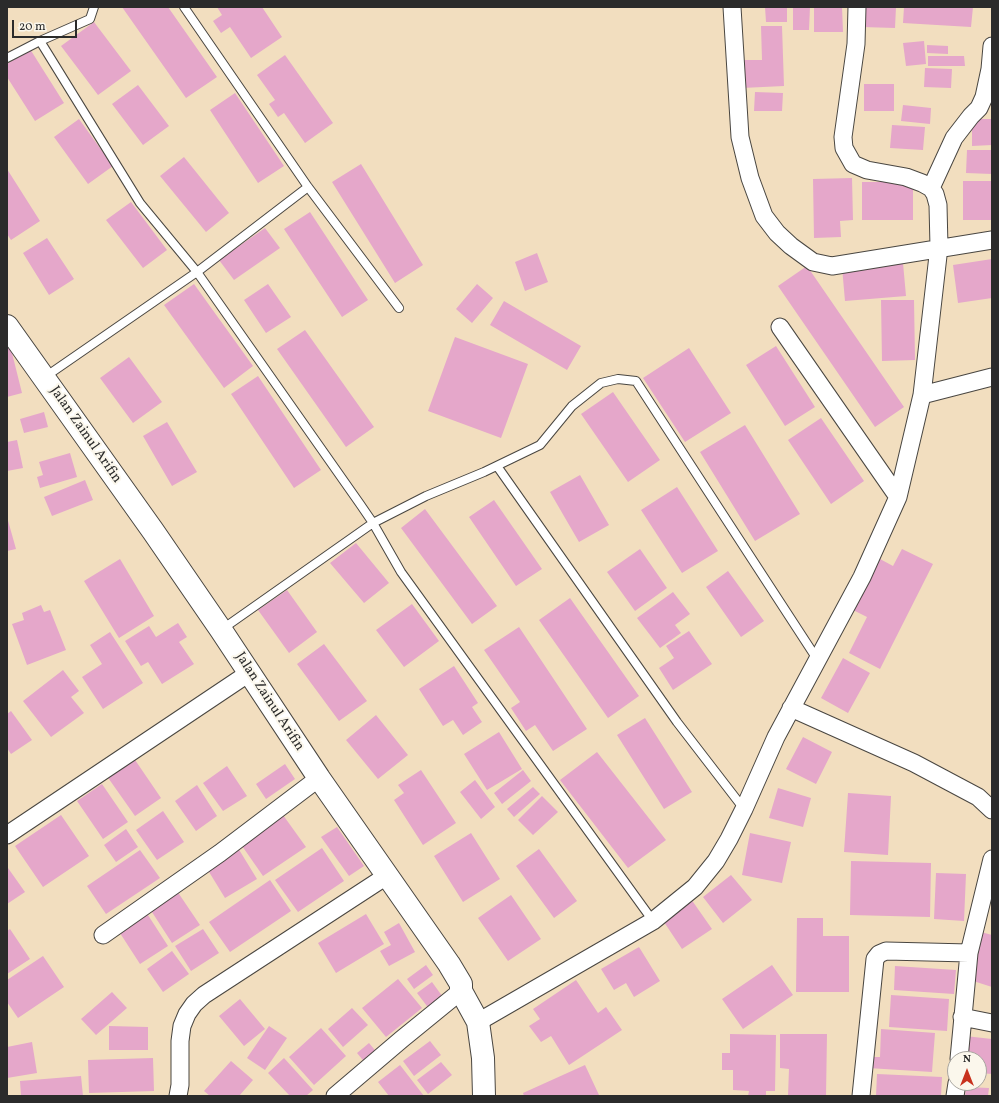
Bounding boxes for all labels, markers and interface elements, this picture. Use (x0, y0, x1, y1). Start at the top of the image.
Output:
scale bar (14, 12, 79, 38)
text: 20 m (19, 19, 46, 35)
street label: Jalan Zainul Arifin (45, 383, 125, 487)
street label: Jalan Zainul Arifin (231, 650, 307, 754)
north arrow (947, 1051, 987, 1091)
text: N (963, 1052, 971, 1067)

